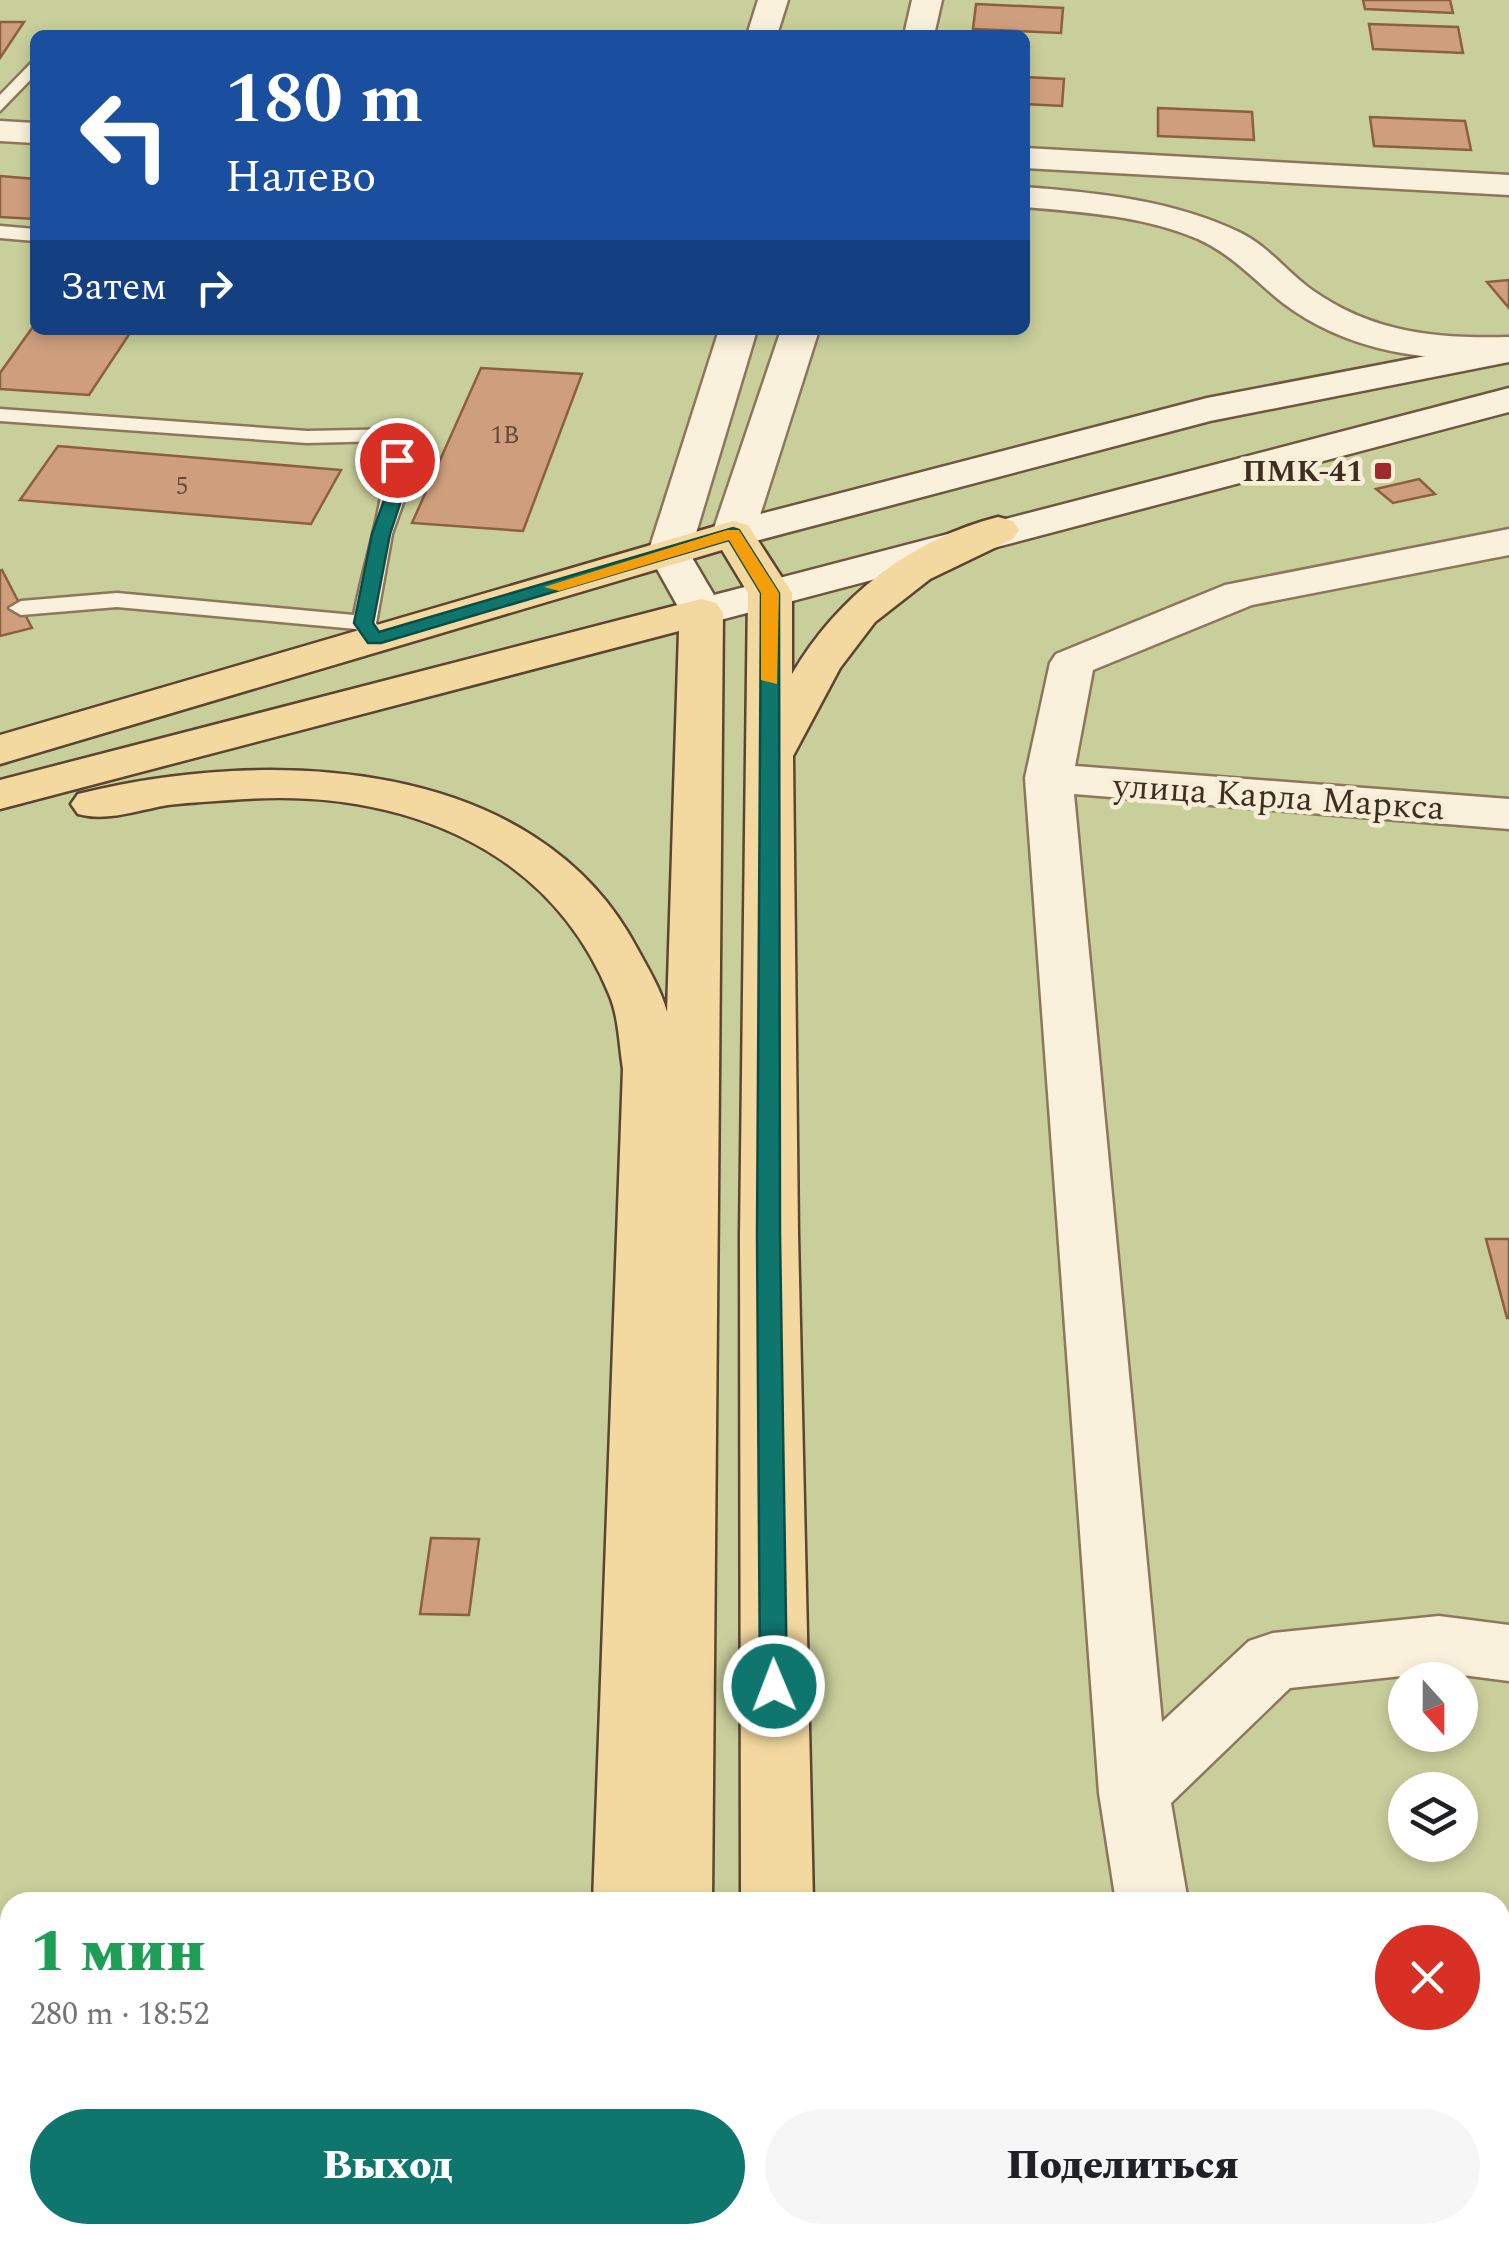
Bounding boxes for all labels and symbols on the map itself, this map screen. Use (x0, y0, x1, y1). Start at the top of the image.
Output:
house number: 1В (491, 417, 519, 455)
pin (355, 418, 440, 503)
place label: ПМК-41 (1242, 449, 1363, 495)
marker: ПМК-41 (1372, 460, 1394, 482)
house number: 5 (176, 468, 188, 506)
street label: улица Карла Маркса (1110, 759, 1447, 836)
position arrow (722, 1634, 826, 1738)
north arrow (1388, 1662, 1478, 1752)

